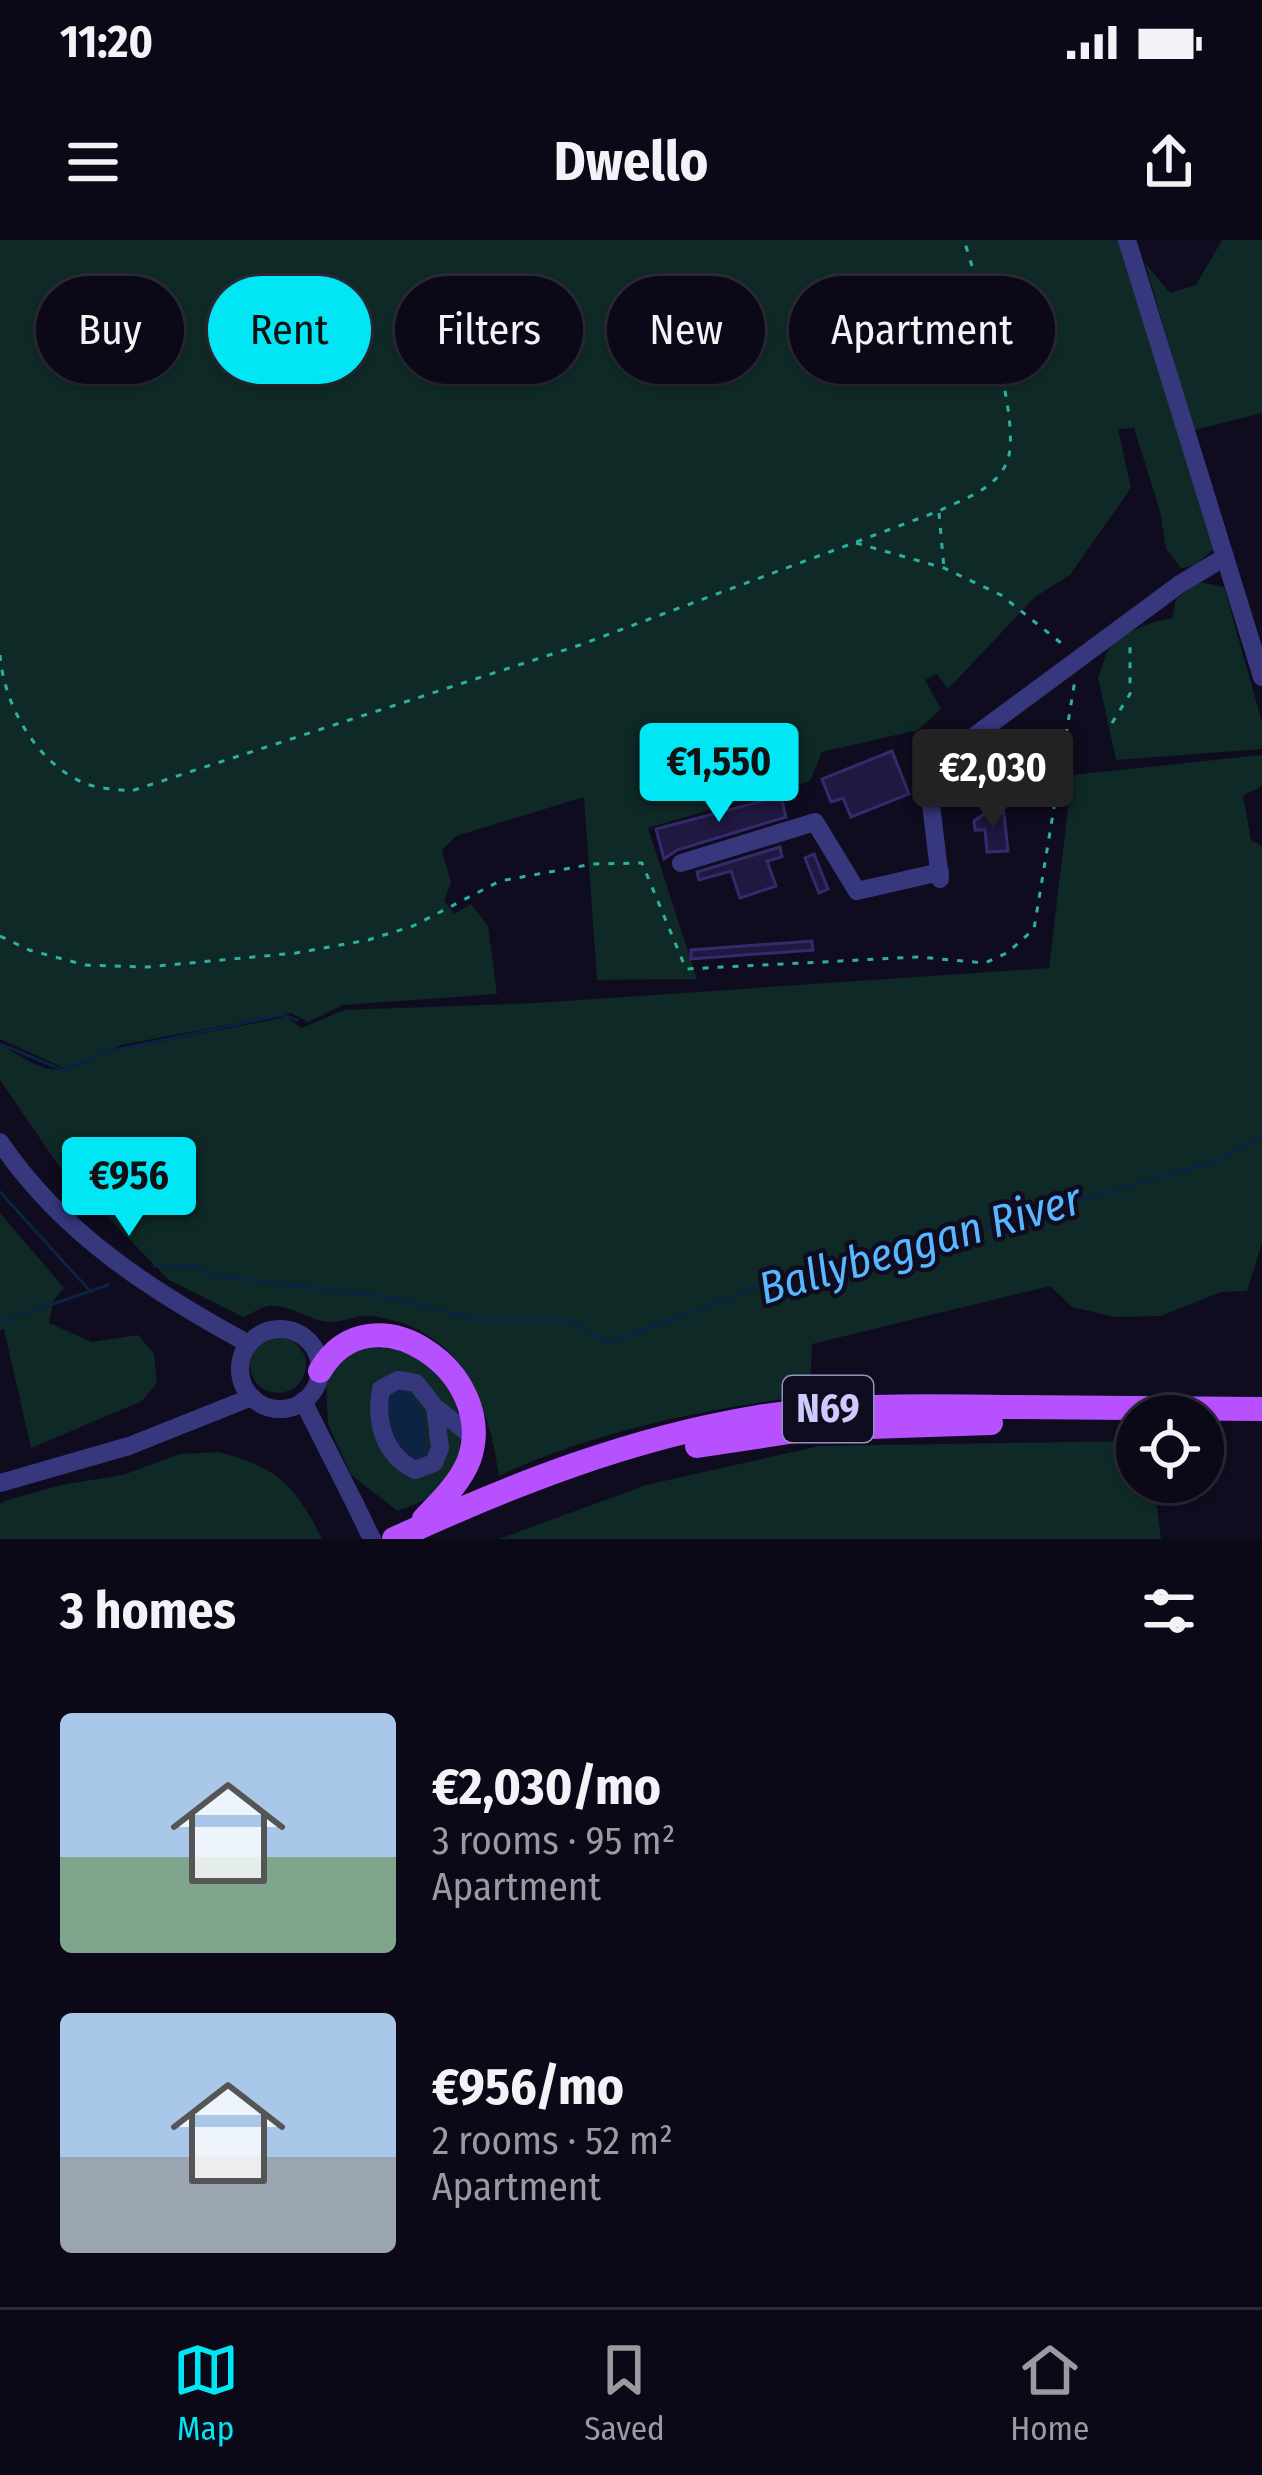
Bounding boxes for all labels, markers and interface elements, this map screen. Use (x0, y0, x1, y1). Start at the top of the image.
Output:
text: 11:20 (60, 15, 153, 69)
icon: menu (60, 129, 126, 195)
icon: share (1136, 129, 1202, 195)
text: Dwello (554, 130, 708, 194)
chip: Buy (36, 276, 184, 384)
chip: Rent (208, 276, 371, 384)
chip: Filters (395, 276, 583, 384)
chip: New (607, 276, 765, 384)
chip: Apartment (789, 276, 1055, 384)
pin: €1,550 (621, 723, 817, 825)
pin: €2,030 (895, 729, 1091, 831)
text: €1,550 (667, 739, 771, 785)
text: €2,030 (939, 745, 1047, 791)
pin: €956 (58, 1137, 200, 1239)
text: €956 (89, 1153, 169, 1199)
water label: Ballybeggan River (753, 1172, 1089, 1316)
road number: N69 (783, 1376, 873, 1442)
map controls (1116, 1395, 1224, 1503)
button: locate (1116, 1395, 1224, 1503)
icon: filters (1136, 1578, 1202, 1644)
text: 3 homes (60, 1580, 236, 1642)
text: €2,030/mo (432, 1756, 661, 1818)
icon: home (156, 1761, 300, 1905)
text: 3 rooms · 95 m² (432, 1818, 675, 1864)
text: Apartment (432, 1864, 601, 1910)
text: €956/mo (432, 2056, 624, 2118)
icon: home (156, 2061, 300, 2205)
text: 2 rooms · 52 m² (432, 2118, 673, 2164)
text: Apartment (432, 2164, 601, 2210)
tab: Map (173, 2337, 239, 2449)
tab: Saved (584, 2337, 665, 2449)
tab: Home (1010, 2337, 1089, 2449)

